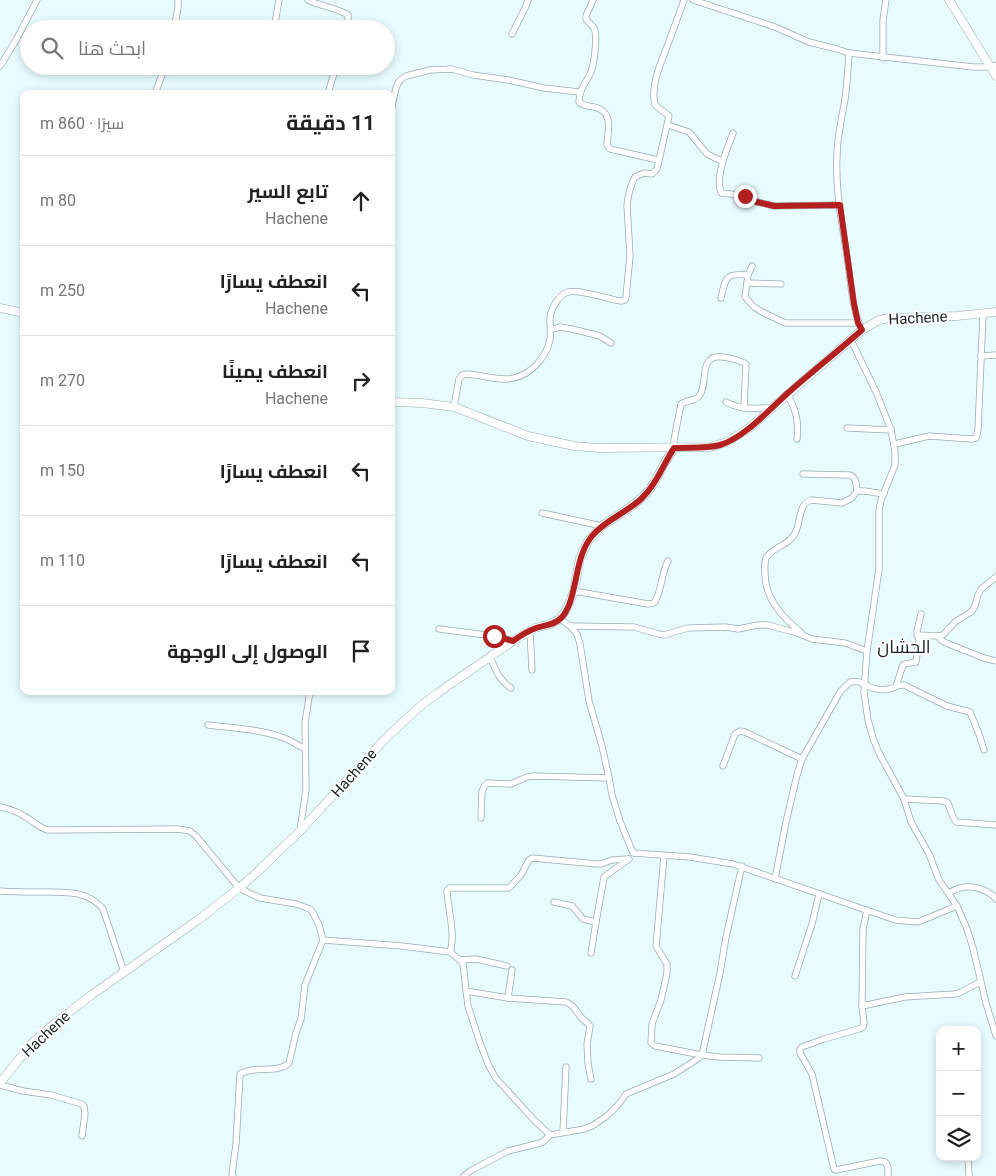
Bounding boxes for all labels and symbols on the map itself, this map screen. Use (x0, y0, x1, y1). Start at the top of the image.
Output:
route end (734, 185, 757, 208)
street label: Hachene (888, 307, 948, 329)
route start (483, 625, 506, 648)
district label: الحشان (877, 636, 931, 658)
street label: Hachene (328, 745, 381, 801)
street label: Hachene (18, 1007, 74, 1061)

